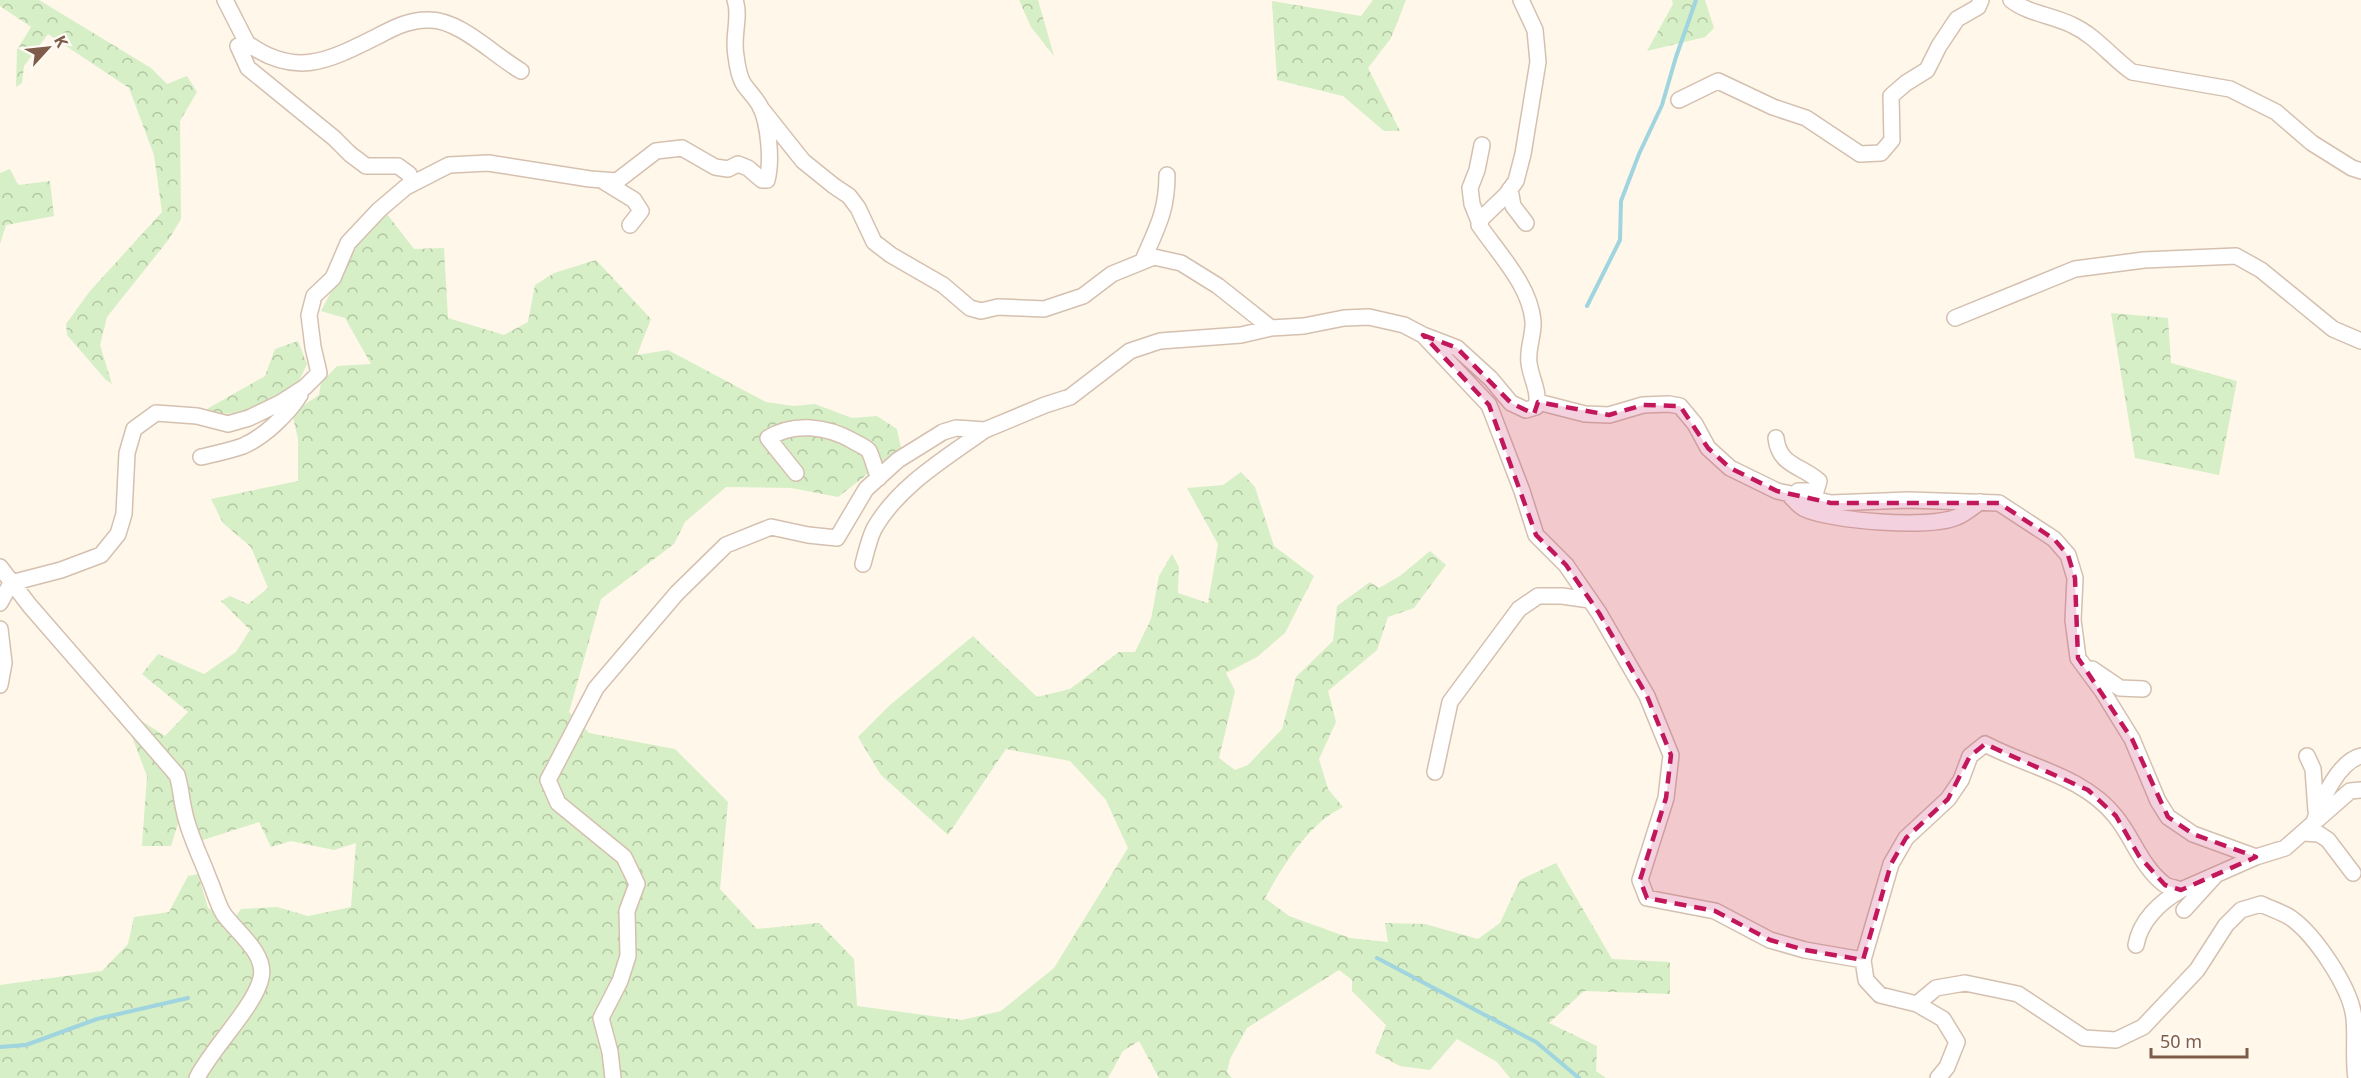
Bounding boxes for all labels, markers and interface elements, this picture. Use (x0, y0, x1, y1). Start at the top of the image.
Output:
north arrow (18, 18, 78, 78)
text: K (49, 31, 74, 51)
scale bar (2151, 1021, 2247, 1059)
text: 50 m (2160, 1029, 2202, 1053)

